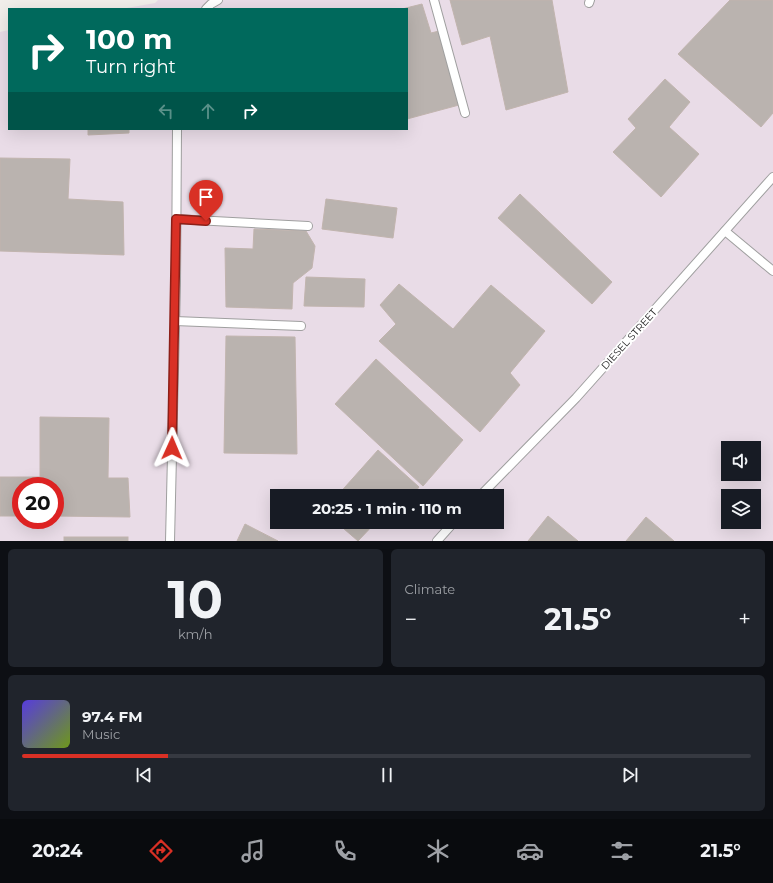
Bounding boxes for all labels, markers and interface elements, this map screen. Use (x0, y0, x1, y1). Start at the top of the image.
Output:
text: 100 m (86, 22, 172, 56)
icon: right (20, 24, 72, 76)
text: Turn right (86, 56, 176, 78)
icon: left (155, 100, 177, 122)
icon: ahead (197, 100, 219, 122)
icon: right (239, 100, 261, 122)
pin (189, 180, 223, 221)
icon: arrive (195, 186, 217, 208)
street label: DIESEL STREET (598, 306, 660, 372)
position arrow (151, 427, 193, 469)
map controls (721, 441, 761, 529)
button: sound (721, 441, 761, 481)
speed limit sign: 20 (12, 477, 64, 529)
button: layers (721, 489, 761, 529)
text: 20:25 · 1 min · 110 m (312, 499, 462, 518)
text: 10 (167, 568, 223, 631)
text: Climate (405, 581, 455, 597)
text: 21.5° (544, 601, 612, 638)
text: − (405, 606, 417, 633)
text: + (738, 606, 751, 633)
text: km/h (178, 626, 213, 642)
text: 97.4 FM (82, 707, 143, 726)
text: Music (82, 726, 120, 742)
icon: previous (133, 764, 155, 786)
icon: pause (376, 764, 398, 786)
icon: next (619, 764, 641, 786)
icon: directions (147, 837, 175, 865)
icon: music (239, 837, 267, 865)
icon: phone (331, 837, 359, 865)
icon: climate (424, 837, 452, 865)
icon: car (516, 837, 544, 865)
icon: filters (608, 837, 636, 865)
text: 20:24 (32, 840, 83, 862)
text: 21.5° (700, 840, 741, 862)

